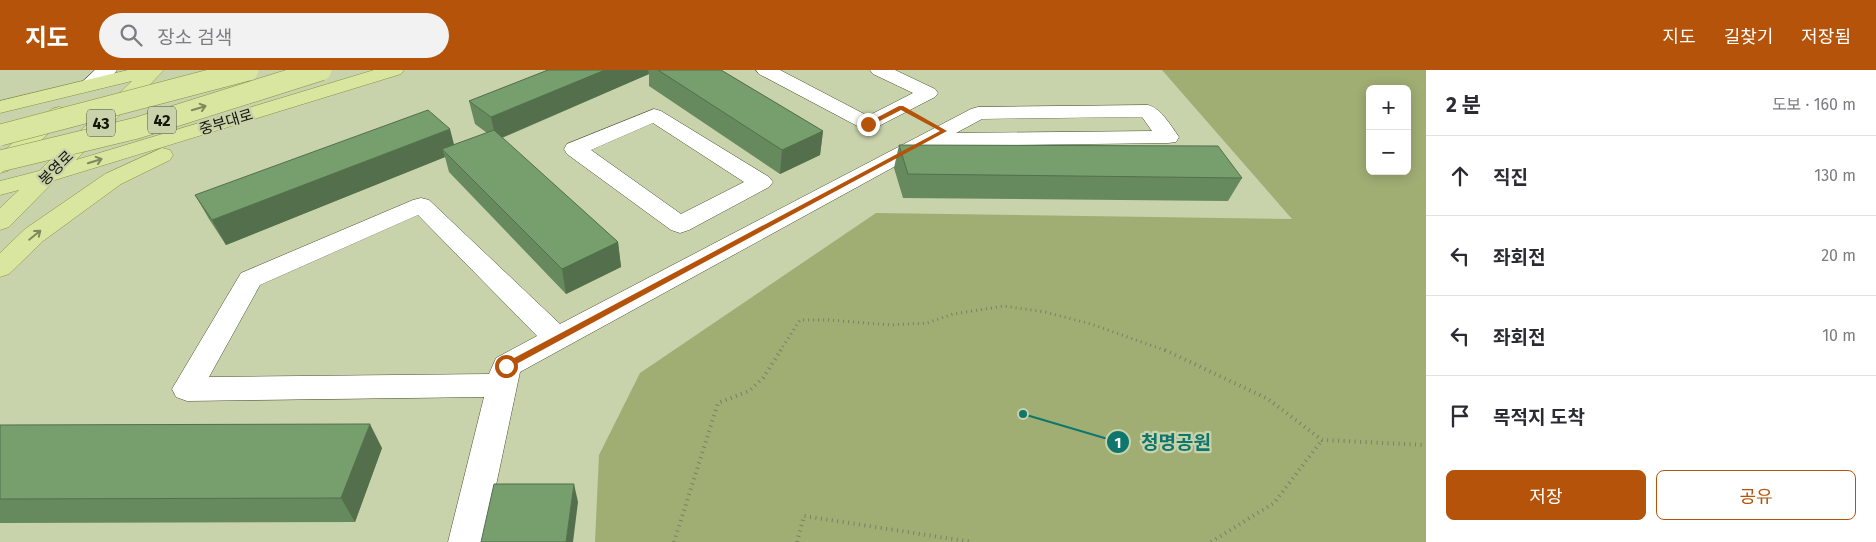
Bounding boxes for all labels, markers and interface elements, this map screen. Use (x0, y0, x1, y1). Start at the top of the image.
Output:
search box (99, 13, 449, 58)
icon: search (117, 21, 145, 49)
text: 지도 (25, 24, 69, 52)
text: 장소 검색 (157, 26, 232, 49)
text: 지도 (1663, 26, 1696, 48)
text: 길찾기 (1724, 26, 1773, 48)
text: 저장됨 (1801, 26, 1851, 48)
map controls (1366, 85, 1411, 175)
button: + (1366, 85, 1411, 130)
text: 2 분 (1446, 92, 1481, 118)
text: 도보 · 160 m (1772, 95, 1856, 114)
one-way arrow (191, 103, 207, 113)
street label: 중부대로 (197, 105, 255, 139)
road number: 42 (148, 106, 176, 134)
road number: 43 (87, 110, 115, 136)
route end (857, 113, 880, 136)
button: − (1366, 130, 1411, 175)
street label: 봉영로 (35, 147, 77, 189)
one-way arrow (87, 156, 103, 166)
icon: ahead (1446, 162, 1474, 190)
text: 직진 (1493, 166, 1528, 189)
text: 130 m (1814, 166, 1856, 185)
one-way arrow (29, 229, 42, 241)
icon: left (1446, 242, 1474, 270)
text: 좌회전 (1493, 246, 1545, 269)
text: 20 m (1821, 246, 1856, 265)
icon: left (1446, 322, 1474, 350)
text: 좌회전 (1493, 326, 1545, 349)
text: 10 m (1822, 326, 1856, 345)
route start (495, 355, 518, 378)
icon: arrive (1446, 402, 1474, 430)
text: 목적지 도착 (1493, 406, 1585, 429)
callout: 청명공원 (1106, 425, 1221, 459)
text: 청명공원 (1141, 431, 1211, 454)
text: 1 (1115, 434, 1121, 452)
button: 저장 (1446, 470, 1646, 520)
button: 공유 (1656, 470, 1856, 520)

